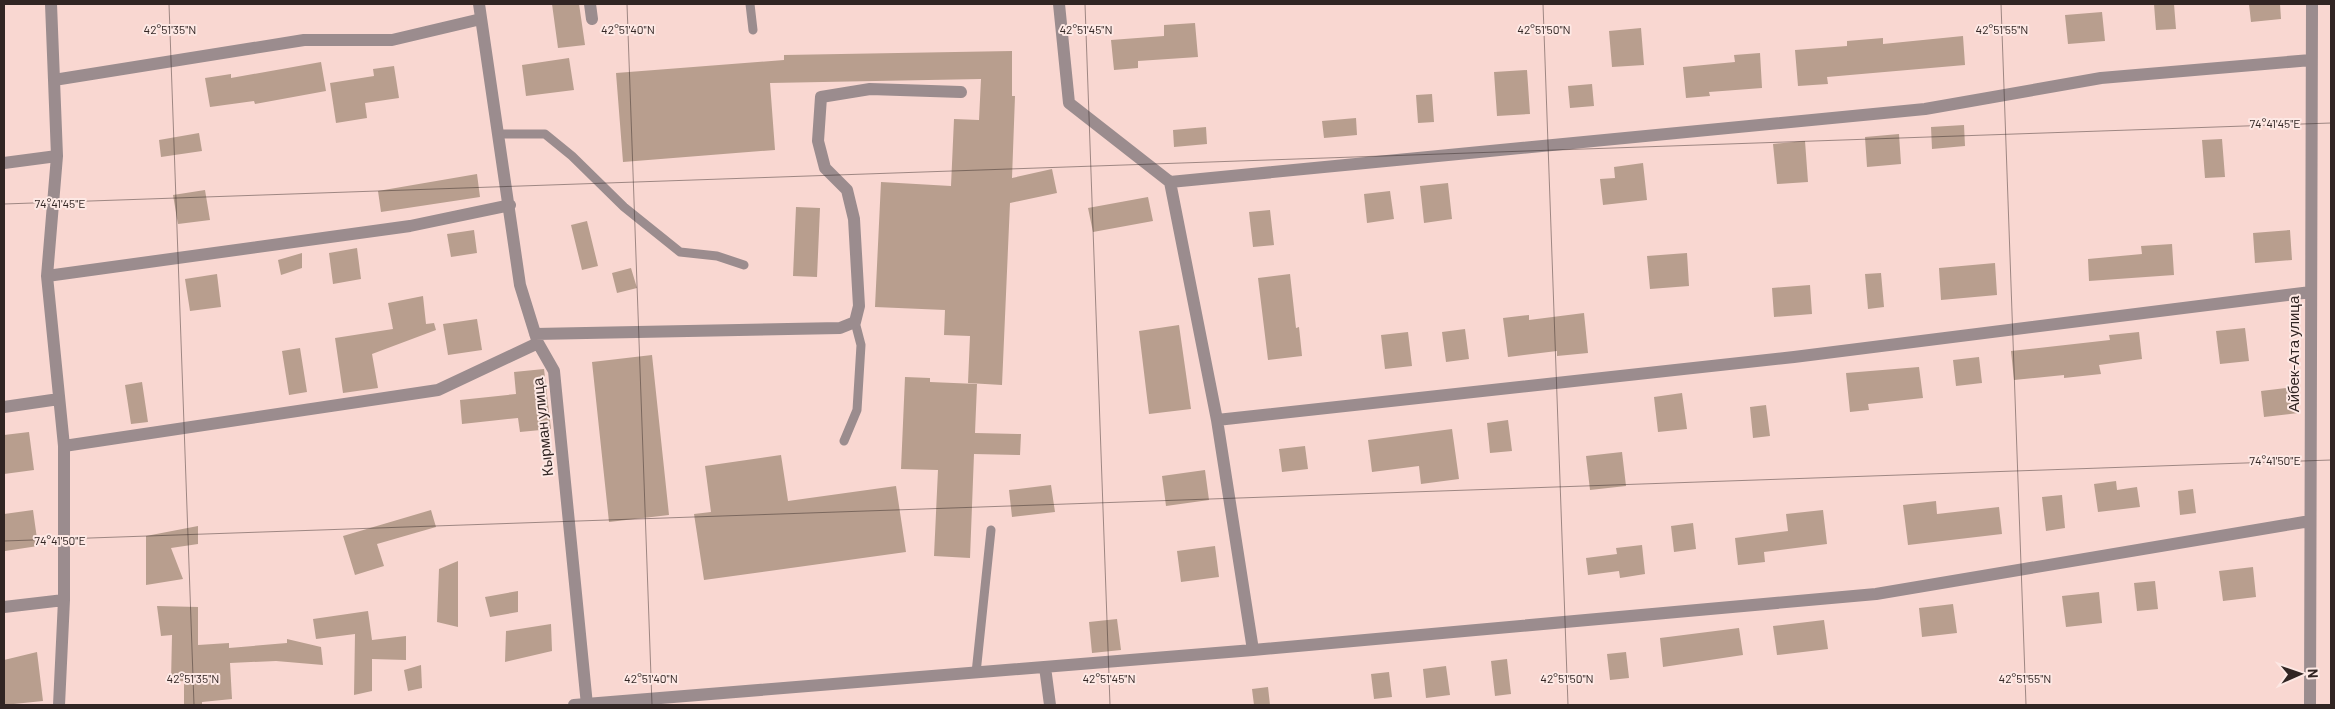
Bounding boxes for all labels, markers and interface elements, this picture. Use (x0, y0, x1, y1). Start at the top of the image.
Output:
text: 42°51'35"N (144, 22, 196, 36)
text: 42°51'40"N (601, 22, 655, 36)
text: 42°51'45"N (1059, 22, 1113, 36)
text: 42°51'50"N (1517, 22, 1571, 36)
text: 42°51'55"N (1976, 22, 2028, 36)
text: 74°41'45"E (2249, 116, 2301, 130)
text: 74°41'45"E (34, 196, 86, 210)
street label: Айбек-Ата улица (2284, 295, 2302, 412)
street label: Кырман улица (528, 376, 556, 477)
text: 74°41'50"E (2249, 453, 2301, 467)
text: 74°41'50"E (34, 533, 86, 547)
north arrow (2275, 649, 2325, 699)
text: N (2305, 669, 2322, 678)
text: 42°51'35"N (167, 671, 219, 685)
text: 42°51'40"N (624, 671, 678, 685)
text: 42°51'45"N (1082, 671, 1136, 685)
text: 42°51'50"N (1540, 671, 1594, 685)
text: 42°51'55"N (1999, 671, 2051, 685)

